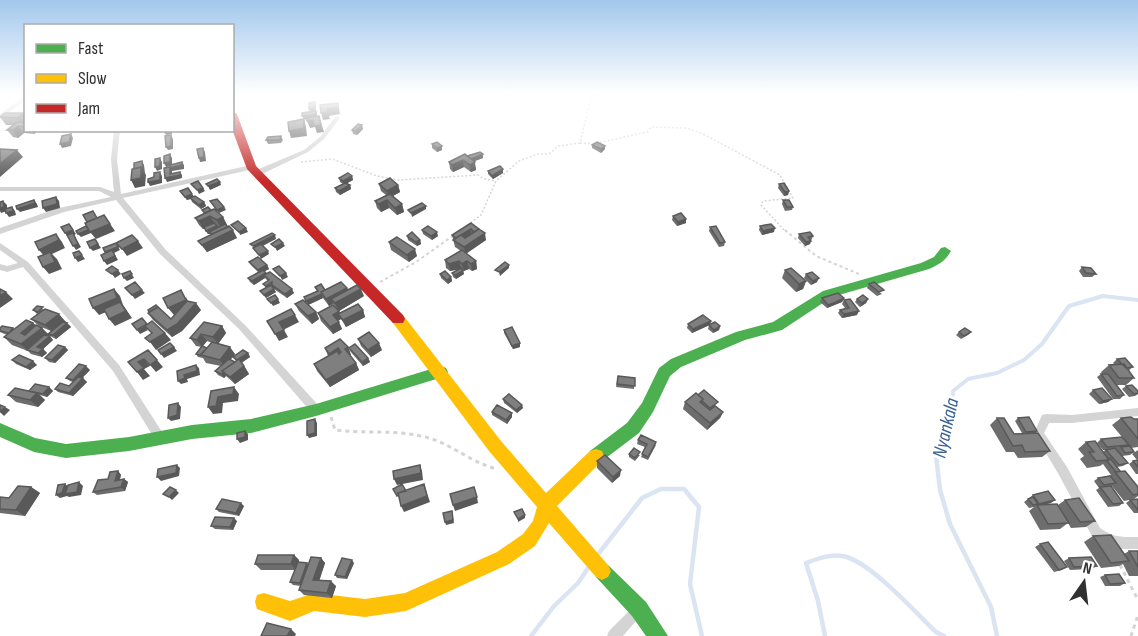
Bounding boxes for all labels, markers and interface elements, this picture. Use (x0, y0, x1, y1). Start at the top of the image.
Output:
legend (24, 24, 234, 132)
text: Fast (78, 38, 104, 59)
text: Slow (78, 68, 107, 89)
text: Jam (77, 98, 100, 119)
water label: Nyankala (927, 396, 965, 460)
north arrow (1054, 552, 1114, 612)
text: N (1081, 559, 1094, 579)

